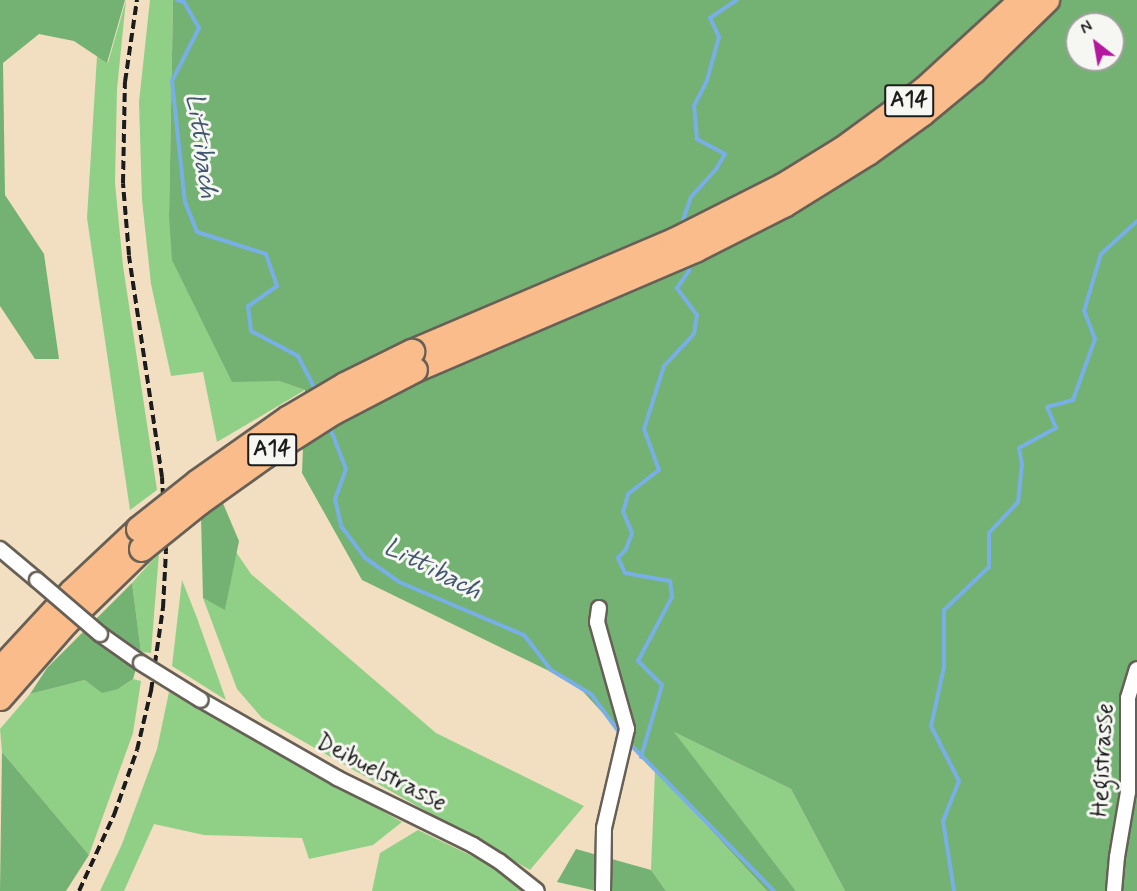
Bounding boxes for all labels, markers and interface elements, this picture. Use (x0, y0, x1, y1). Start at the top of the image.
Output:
north arrow (1065, 12, 1125, 72)
text: N (1077, 16, 1096, 40)
road number: A14 (884, 82, 934, 120)
water label: Littibach (177, 92, 223, 200)
road number: A14 (246, 431, 298, 469)
water label: Littibach (378, 532, 486, 608)
street label: Hegistrasse (1086, 702, 1120, 818)
street label: Deibuelstrasse (311, 728, 451, 818)

